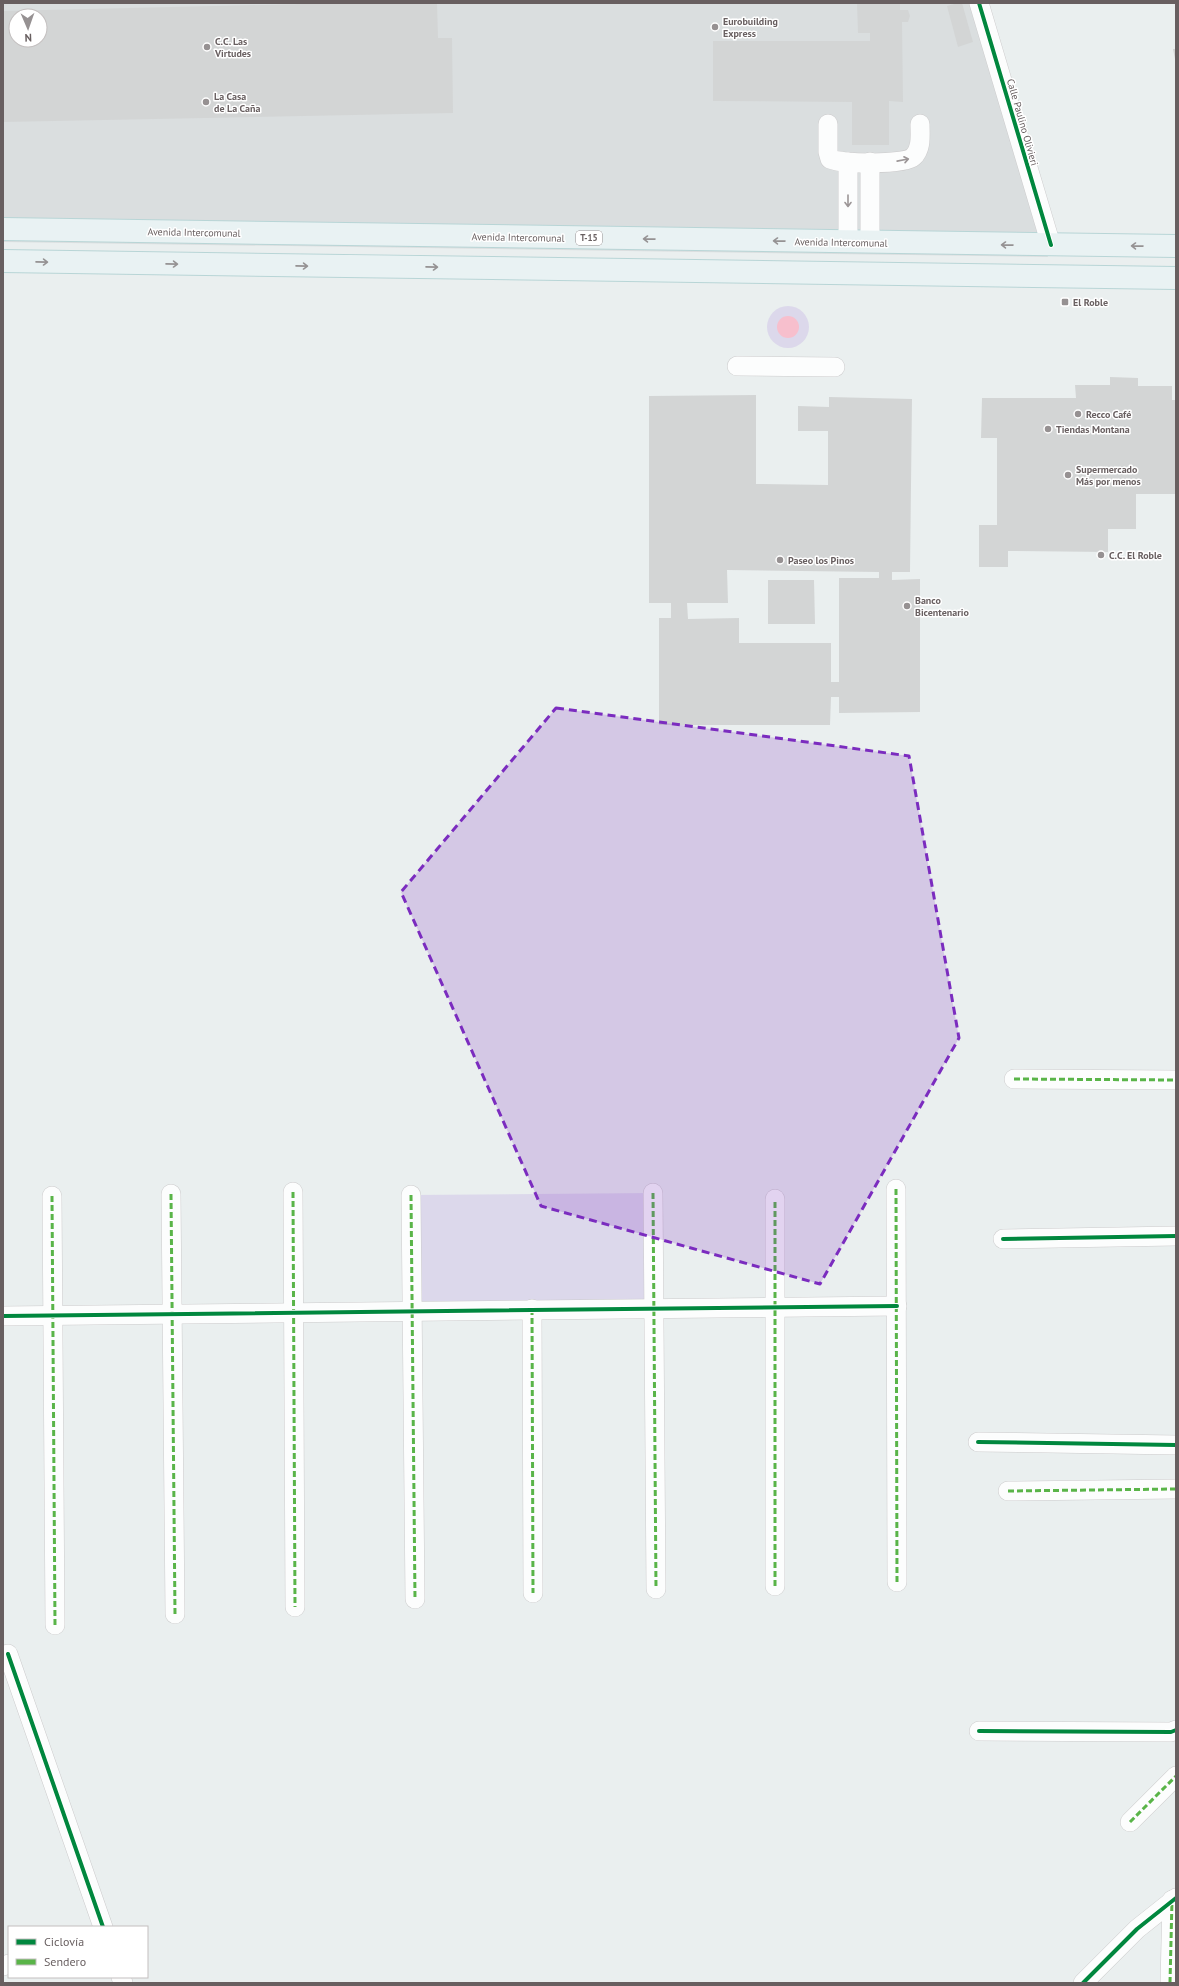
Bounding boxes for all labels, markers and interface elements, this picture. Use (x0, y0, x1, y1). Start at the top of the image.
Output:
north arrow (8, 8, 48, 48)
place label: Eurobuilding Express (723, 15, 778, 40)
marker: Eurobuilding Express (710, 22, 720, 32)
text: N (24, 31, 32, 45)
place label: C.C. Las Virtudes (214, 35, 251, 60)
marker: C.C. Las Virtudes (202, 42, 212, 52)
street label: Calle Paulino Olivieri (1004, 77, 1041, 167)
place label: La Casa de La Caña (214, 90, 260, 115)
marker: La Casa de La Caña (201, 97, 211, 107)
one-way arrow (897, 156, 910, 164)
one-way arrow (844, 194, 852, 207)
street label: Avenida Intercomunal (147, 225, 241, 240)
street label: Avenida Intercomunal (471, 230, 565, 245)
road number: T-15 (576, 231, 602, 245)
one-way arrow (643, 235, 656, 243)
street label: Avenida Intercomunal (794, 235, 888, 250)
one-way arrow (773, 237, 786, 245)
one-way arrow (1001, 241, 1014, 248)
one-way arrow (1131, 242, 1144, 250)
one-way arrow (35, 258, 48, 266)
one-way arrow (165, 260, 178, 268)
one-way arrow (295, 262, 308, 270)
one-way arrow (425, 264, 438, 271)
place label: El Roble (1073, 296, 1108, 309)
marker: El Roble (1060, 297, 1070, 307)
place label: Recco Café (1086, 408, 1131, 421)
marker: Recco Café (1073, 409, 1083, 419)
place label: Tiendas Montana (1056, 423, 1130, 436)
marker: Tiendas Montana (1043, 424, 1053, 434)
place label: Supermercado Más por menos (1076, 463, 1141, 488)
marker: Supermercado Más por menos (1063, 470, 1073, 480)
place label: C.C. El Roble (1109, 549, 1162, 562)
marker: C.C. El Roble (1096, 550, 1106, 560)
place label: Paseo los Pinos (788, 554, 854, 567)
marker: Paseo los Pinos (775, 555, 785, 565)
place label: Banco Bicentenario (915, 594, 969, 619)
marker: Banco Bicentenario (902, 601, 912, 611)
legend (8, 1926, 148, 1978)
text: Ciclovía (44, 1934, 84, 1949)
text: Sendero (44, 1954, 86, 1969)

